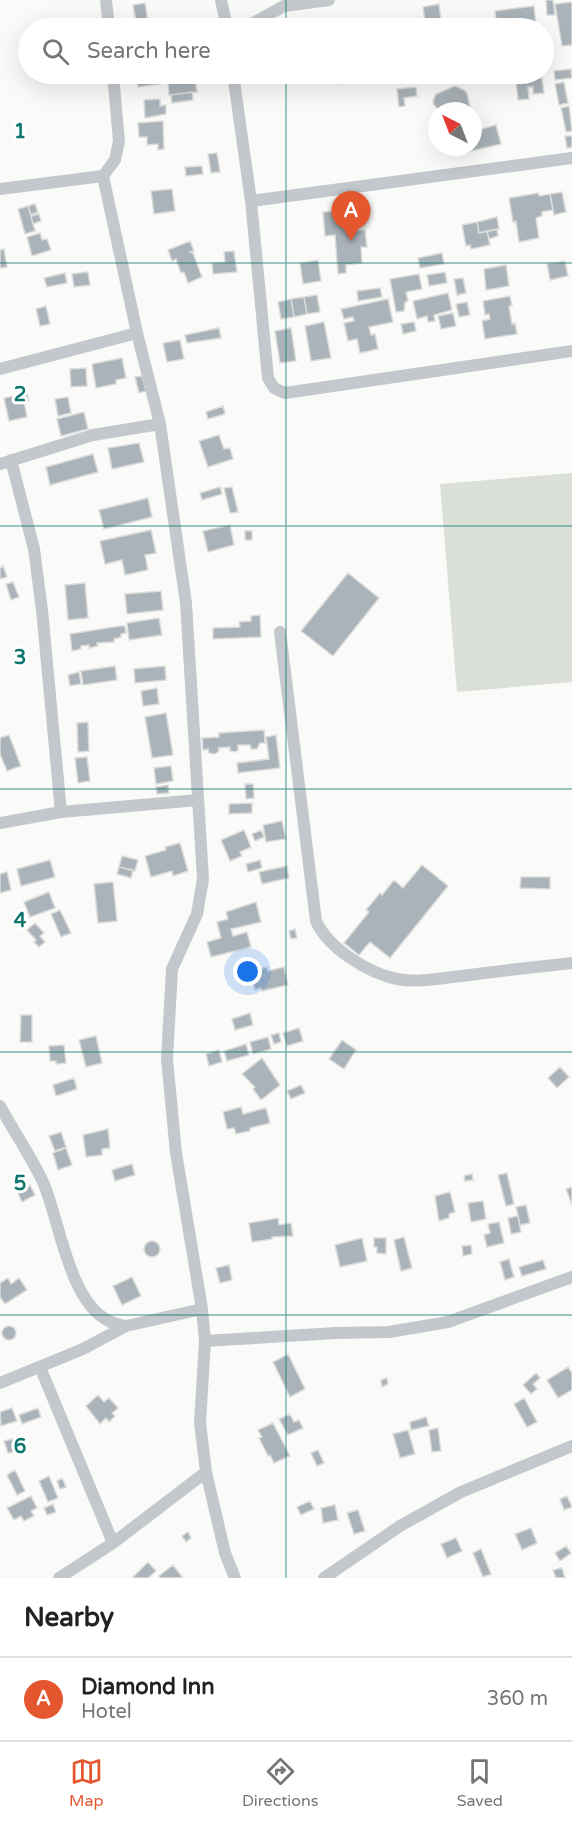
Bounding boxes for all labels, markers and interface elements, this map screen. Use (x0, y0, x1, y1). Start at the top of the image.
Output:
search box (18, 18, 554, 84)
icon: search (39, 35, 72, 68)
text: Search here (87, 38, 211, 64)
north arrow (428, 102, 482, 156)
text: 1 (14, 120, 26, 144)
pin: A (332, 192, 370, 241)
text: 2 (14, 383, 26, 407)
text: 3 (14, 646, 26, 670)
text: 4 (14, 909, 27, 933)
your location (233, 957, 262, 986)
text: 5 (14, 1172, 26, 1196)
text: 6 (14, 1435, 26, 1459)
text: Nearby (24, 1602, 114, 1633)
text: Diamond Inn (81, 1674, 215, 1700)
text: A (36, 1687, 51, 1711)
text: 360 m (487, 1687, 548, 1711)
text: Hotel (81, 1700, 132, 1724)
tab: Map (69, 1755, 104, 1811)
tab: Directions (242, 1755, 318, 1811)
tab: Saved (457, 1755, 503, 1811)

